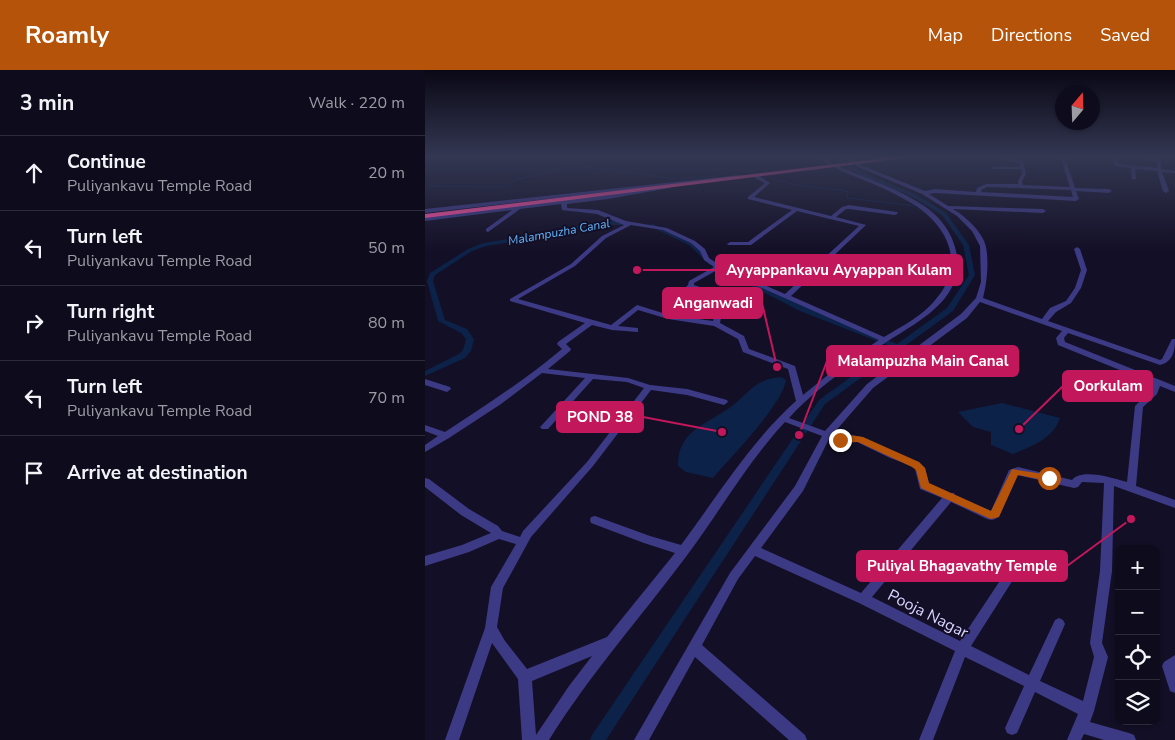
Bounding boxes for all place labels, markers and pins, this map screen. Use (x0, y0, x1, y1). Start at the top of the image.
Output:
callout: Ayyappankavu Ayyappan Kulam (716, 255, 962, 285)
callout: Anganwadi (663, 288, 762, 318)
callout: Malampuzha Main Canal (827, 346, 1018, 376)
callout: Oorkulam (1063, 371, 1152, 401)
callout: POND 38 (557, 402, 643, 432)
callout: Puliyal Bhagavathy Temple (857, 551, 1067, 581)

